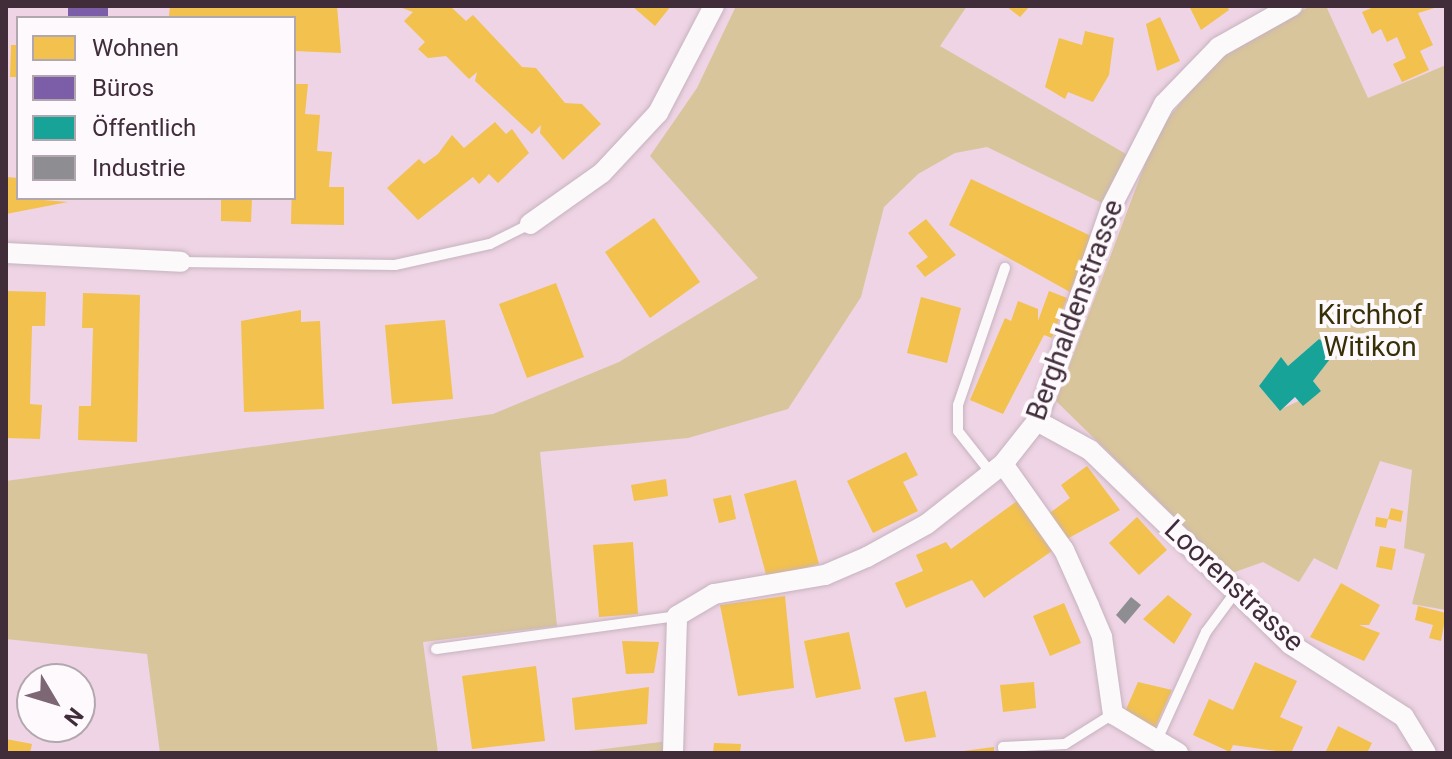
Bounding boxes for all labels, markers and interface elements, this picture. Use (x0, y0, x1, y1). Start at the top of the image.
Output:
legend (16, 16, 296, 200)
text: Wohnen (92, 34, 179, 62)
text: Büros (92, 74, 154, 102)
text: Öffentlich (92, 114, 196, 142)
text: Industrie (92, 154, 185, 182)
street label: Berghaldenstrasse (1019, 195, 1131, 425)
park label: Kirchhof Witikon (1318, 298, 1422, 364)
street label: Loorenstrasse (1157, 513, 1311, 659)
north arrow (16, 663, 96, 743)
text: N (59, 703, 88, 731)

